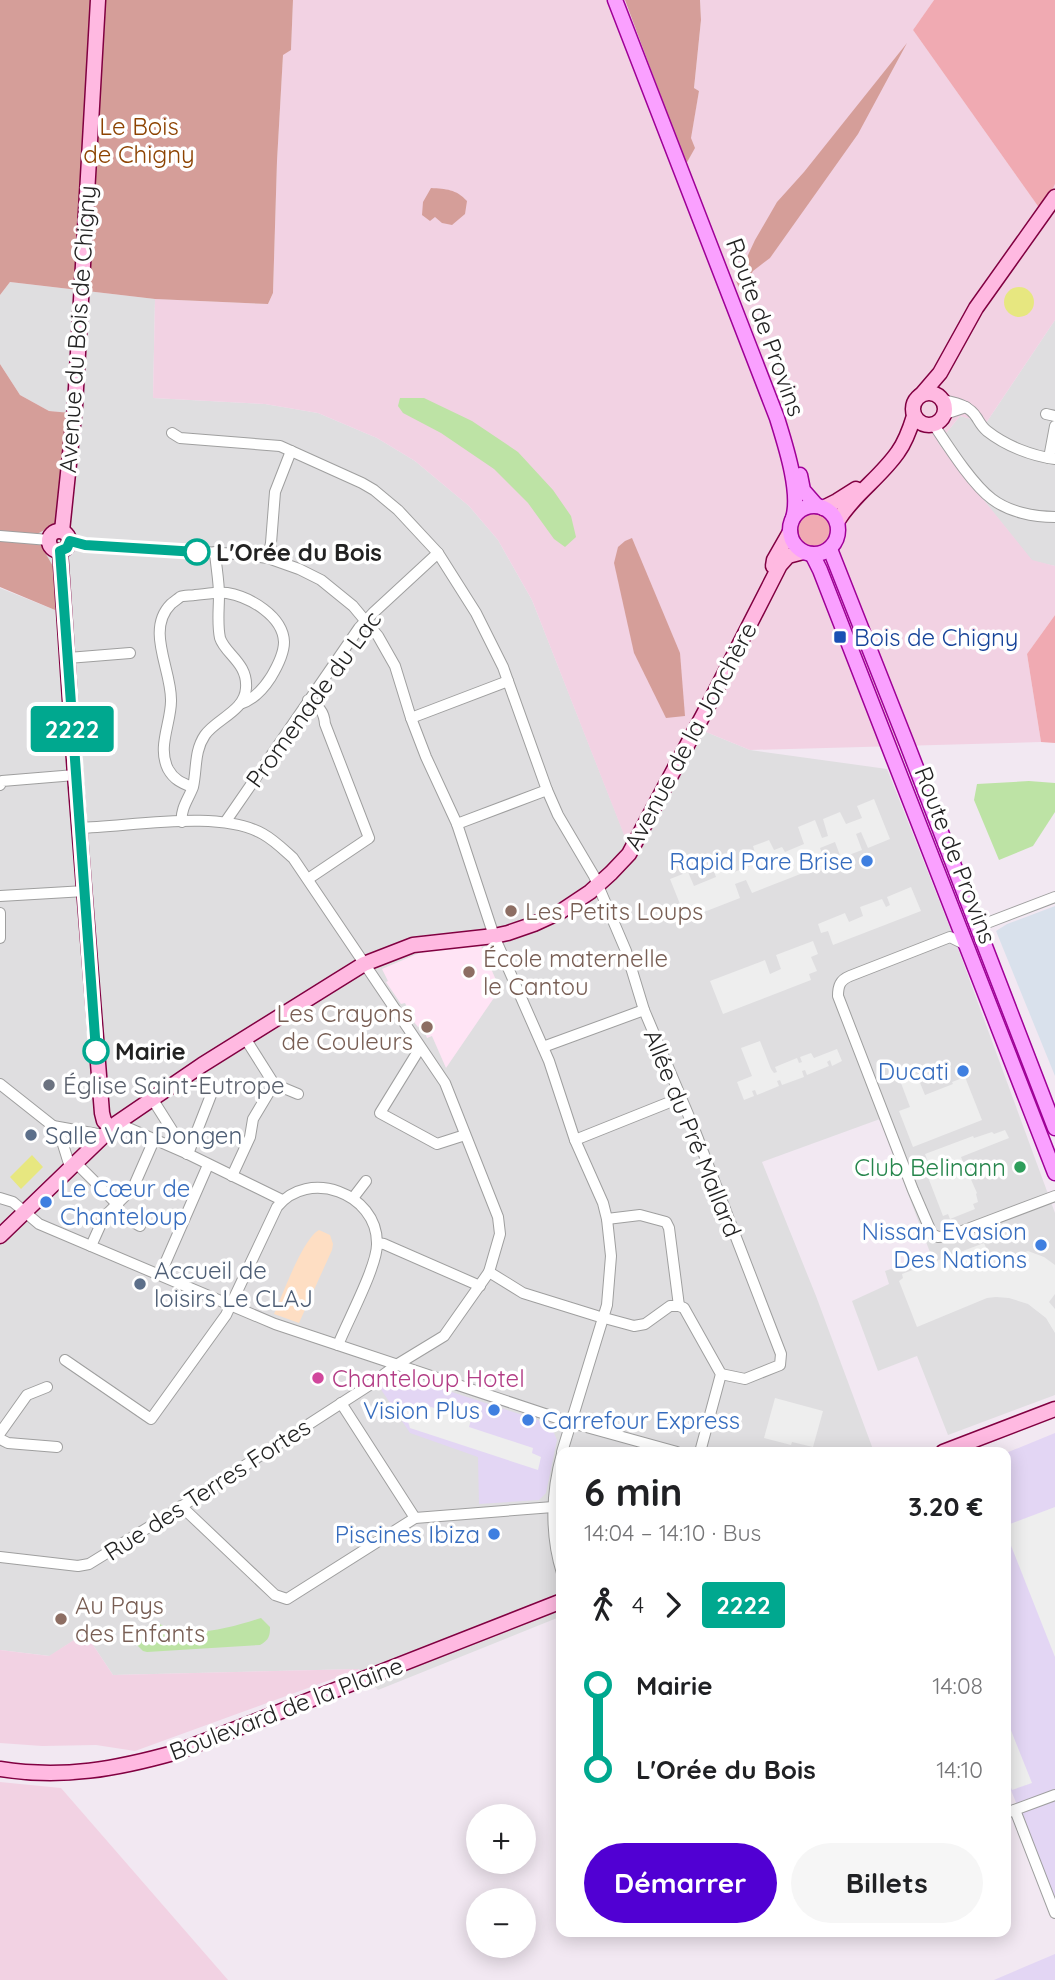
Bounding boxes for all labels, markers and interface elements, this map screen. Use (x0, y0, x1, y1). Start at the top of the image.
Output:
park label: Le Bois de Chigny (83, 111, 195, 169)
street label: Avenue du Bois de Chigny (52, 184, 102, 474)
street label: Route de Provins (720, 234, 812, 420)
place label: L'Orée du Bois (216, 537, 382, 567)
marker: L'Orée du Bois (184, 539, 210, 565)
street label: Promenade du Lac (239, 605, 387, 793)
street label: Avenue de la Jonchère (617, 617, 763, 855)
place label: Bois de Chigny (854, 622, 1019, 652)
marker: Bois de Chigny (832, 629, 848, 645)
line badge: 2222 (23, 706, 121, 752)
text: 2222 (45, 714, 99, 744)
street label: Route de Provins (908, 762, 1004, 948)
place label: Rapid Pare Brise (669, 846, 853, 876)
marker: Rapid Pare Brise (859, 853, 875, 869)
place label: Les Petits Loups (525, 896, 703, 926)
marker: Les Petits Loups (503, 903, 519, 919)
place label: École maternelle le Cantou (483, 943, 668, 1001)
marker: École maternelle le Cantou (461, 964, 477, 980)
place label: Les Crayons de Couleurs (277, 998, 413, 1056)
marker: Les Crayons de Couleurs (419, 1019, 435, 1035)
street label: Allée du Pré Mallard (638, 1025, 748, 1241)
place label: Mairie (115, 1036, 186, 1066)
marker: Mairie (83, 1038, 109, 1064)
place label: Ducati (878, 1056, 949, 1086)
marker: Ducati (955, 1063, 971, 1079)
place label: Église Saint-Eutrope (63, 1070, 285, 1100)
marker: Église Saint-Eutrope (41, 1077, 57, 1093)
place label: Salle Van Dongen (45, 1120, 242, 1150)
marker: Salle Van Dongen (23, 1127, 39, 1143)
place label: Club Belinann (854, 1152, 1006, 1182)
marker: Club Belinann (1012, 1159, 1028, 1175)
place label: Le Cœur de Chanteloup (60, 1173, 190, 1231)
marker: Le Cœur de Chanteloup (38, 1194, 54, 1210)
place label: Nissan Evasion Des Nations (861, 1216, 1027, 1274)
marker: Nissan Evasion Des Nations (1033, 1237, 1049, 1253)
place label: Accueil de loisirs Le CLAJ (154, 1255, 313, 1313)
marker: Accueil de loisirs Le CLAJ (132, 1276, 148, 1292)
place label: Chanteloup Hotel (332, 1363, 525, 1393)
marker: Chanteloup Hotel (310, 1370, 326, 1386)
place label: Vision Plus (363, 1395, 480, 1425)
marker: Vision Plus (486, 1402, 502, 1418)
place label: Carrefour Express (542, 1405, 740, 1435)
street label: Rue des Terres Fortes (98, 1411, 316, 1567)
marker: Carrefour Express (520, 1412, 536, 1428)
text: 6 min (584, 1468, 682, 1516)
text: 3.20 € (908, 1490, 983, 1523)
text: 14:04 – 14:10 · Bus (584, 1518, 761, 1547)
place label: Piscines Ibiza (335, 1519, 480, 1549)
marker: Piscines Ibiza (486, 1526, 502, 1542)
icon: walk (584, 1586, 622, 1624)
icon: forward (654, 1586, 692, 1624)
place label: Au Pays des Enfants (75, 1590, 205, 1648)
text: 4 (632, 1590, 644, 1619)
text: 2222 (716, 1590, 771, 1620)
marker: Au Pays des Enfants (53, 1611, 69, 1627)
street label: Boulevard de la Plaine (165, 1650, 407, 1766)
text: Mairie (636, 1669, 713, 1702)
text: 14:08 (932, 1671, 983, 1700)
text: L'Orée du Bois (636, 1753, 816, 1786)
text: 14:10 (936, 1755, 983, 1784)
map controls (466, 1804, 536, 1958)
button: + (466, 1804, 536, 1874)
button: Démarrer (584, 1843, 777, 1923)
button: Billets (791, 1843, 983, 1923)
button: − (466, 1888, 536, 1958)

